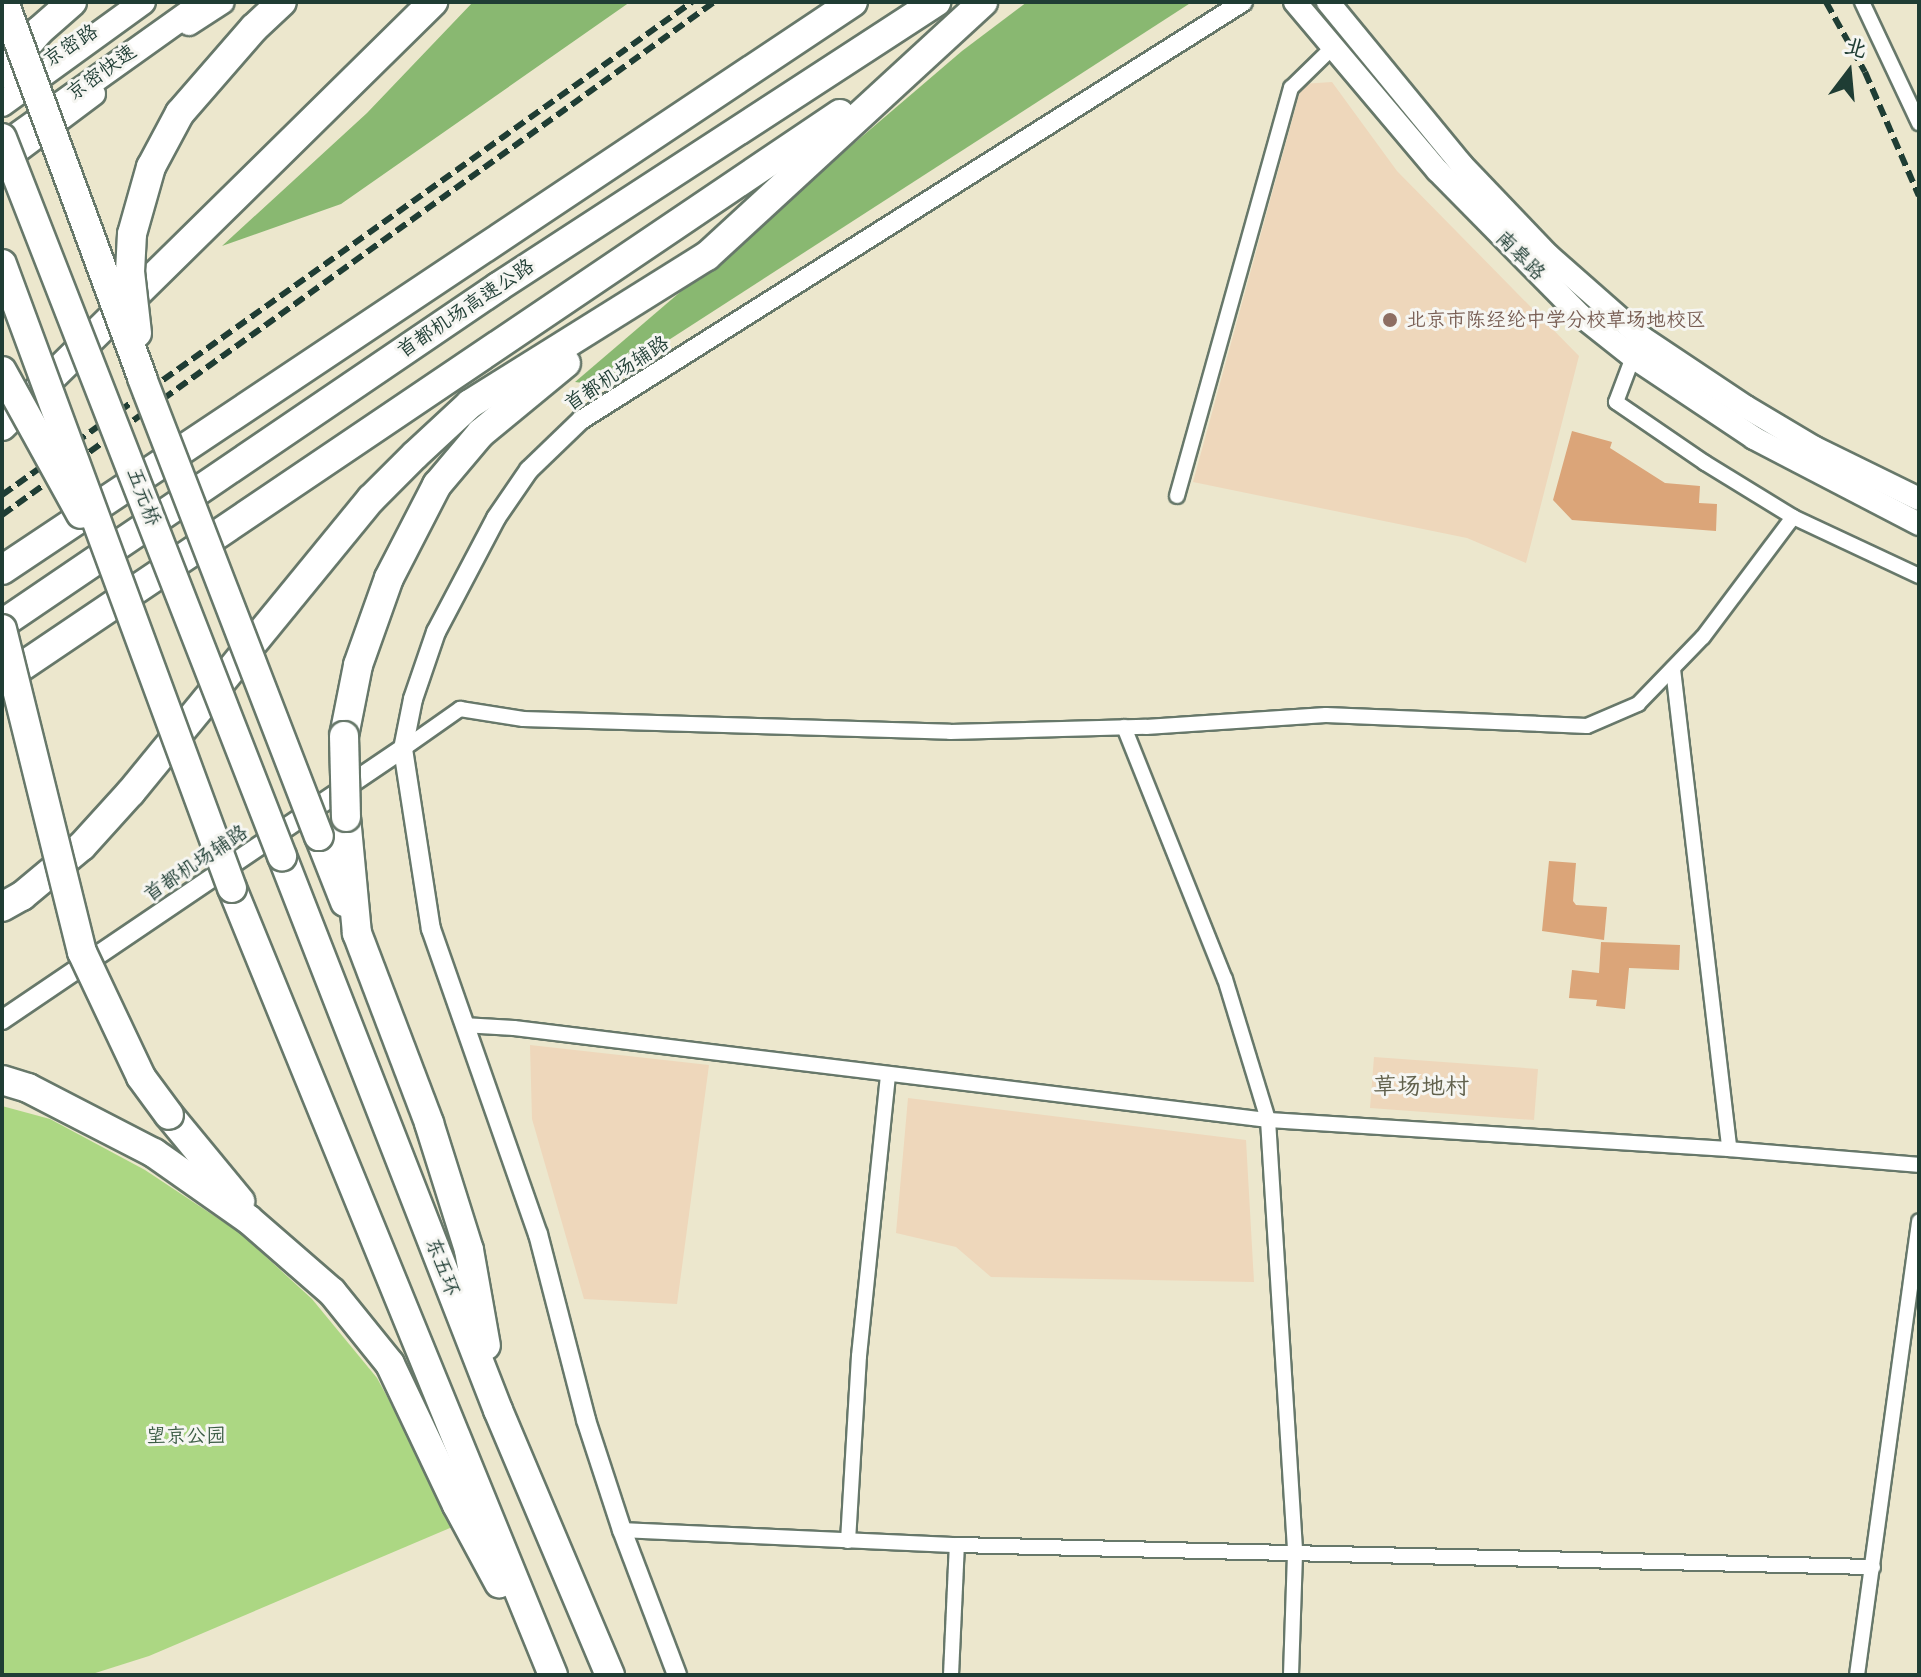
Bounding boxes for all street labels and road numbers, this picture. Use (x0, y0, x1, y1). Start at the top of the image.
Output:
street label: 京密路 (39, 20, 103, 72)
street label: 京密快速 (63, 40, 141, 106)
street label: 南皋路 (1490, 226, 1550, 286)
street label: 首都机场高速公路 (393, 254, 539, 364)
street label: 首都机场辅路 (560, 331, 674, 417)
street label: 五元桥 (121, 465, 165, 529)
street label: 首都机场辅路 (140, 821, 252, 907)
street label: 东五环 (420, 1235, 464, 1299)

